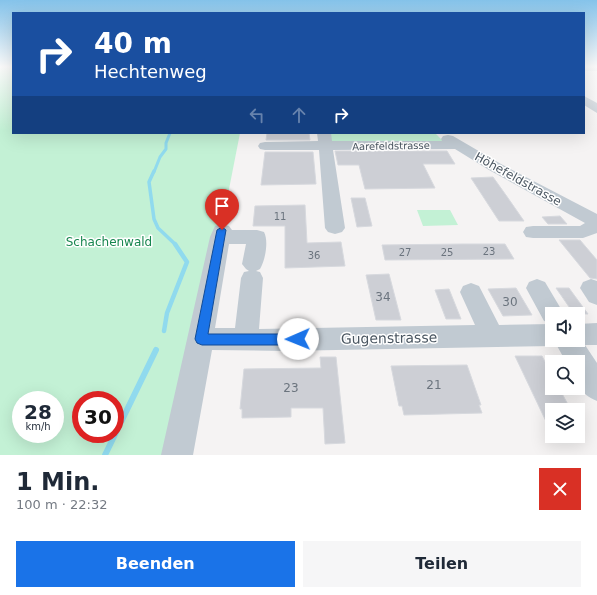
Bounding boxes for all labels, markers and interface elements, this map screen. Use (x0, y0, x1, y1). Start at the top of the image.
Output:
text: 40 m (94, 27, 172, 60)
icon: right (28, 28, 80, 80)
text: Hechtenweg (94, 61, 207, 82)
icon: left (246, 104, 268, 126)
icon: ahead (288, 104, 310, 126)
icon: right (330, 104, 352, 126)
street label: Aarefeldstrasse (352, 140, 430, 152)
street label: Höhefeldstrasse (472, 149, 564, 209)
pin (205, 189, 239, 230)
icon: arrive (211, 195, 233, 217)
house number: 11 (274, 211, 286, 222)
park label: Schachenwald (66, 235, 152, 249)
house number: 23 (483, 246, 495, 257)
house number: 27 (399, 247, 411, 258)
house number: 25 (441, 247, 453, 258)
house number: 36 (308, 250, 320, 261)
house number: 34 (375, 290, 391, 304)
house number: 30 (502, 295, 518, 309)
map controls (545, 307, 585, 443)
button: sound (545, 307, 585, 347)
position arrow (277, 318, 319, 360)
street label: Gugenstrasse (341, 329, 437, 347)
button: search (545, 355, 585, 395)
house number: 21 (426, 378, 442, 392)
house number: 23 (283, 381, 299, 395)
speed limit sign: 30 (72, 391, 124, 443)
text: 28 (24, 400, 52, 424)
button: layers (545, 403, 585, 443)
text: km/h (25, 421, 51, 432)
text: 1 Min. (16, 468, 99, 496)
button: close (539, 468, 581, 510)
text: 100 m · 22:32 (16, 497, 107, 512)
button: Beenden (16, 541, 295, 587)
button: Teilen (303, 541, 581, 587)

